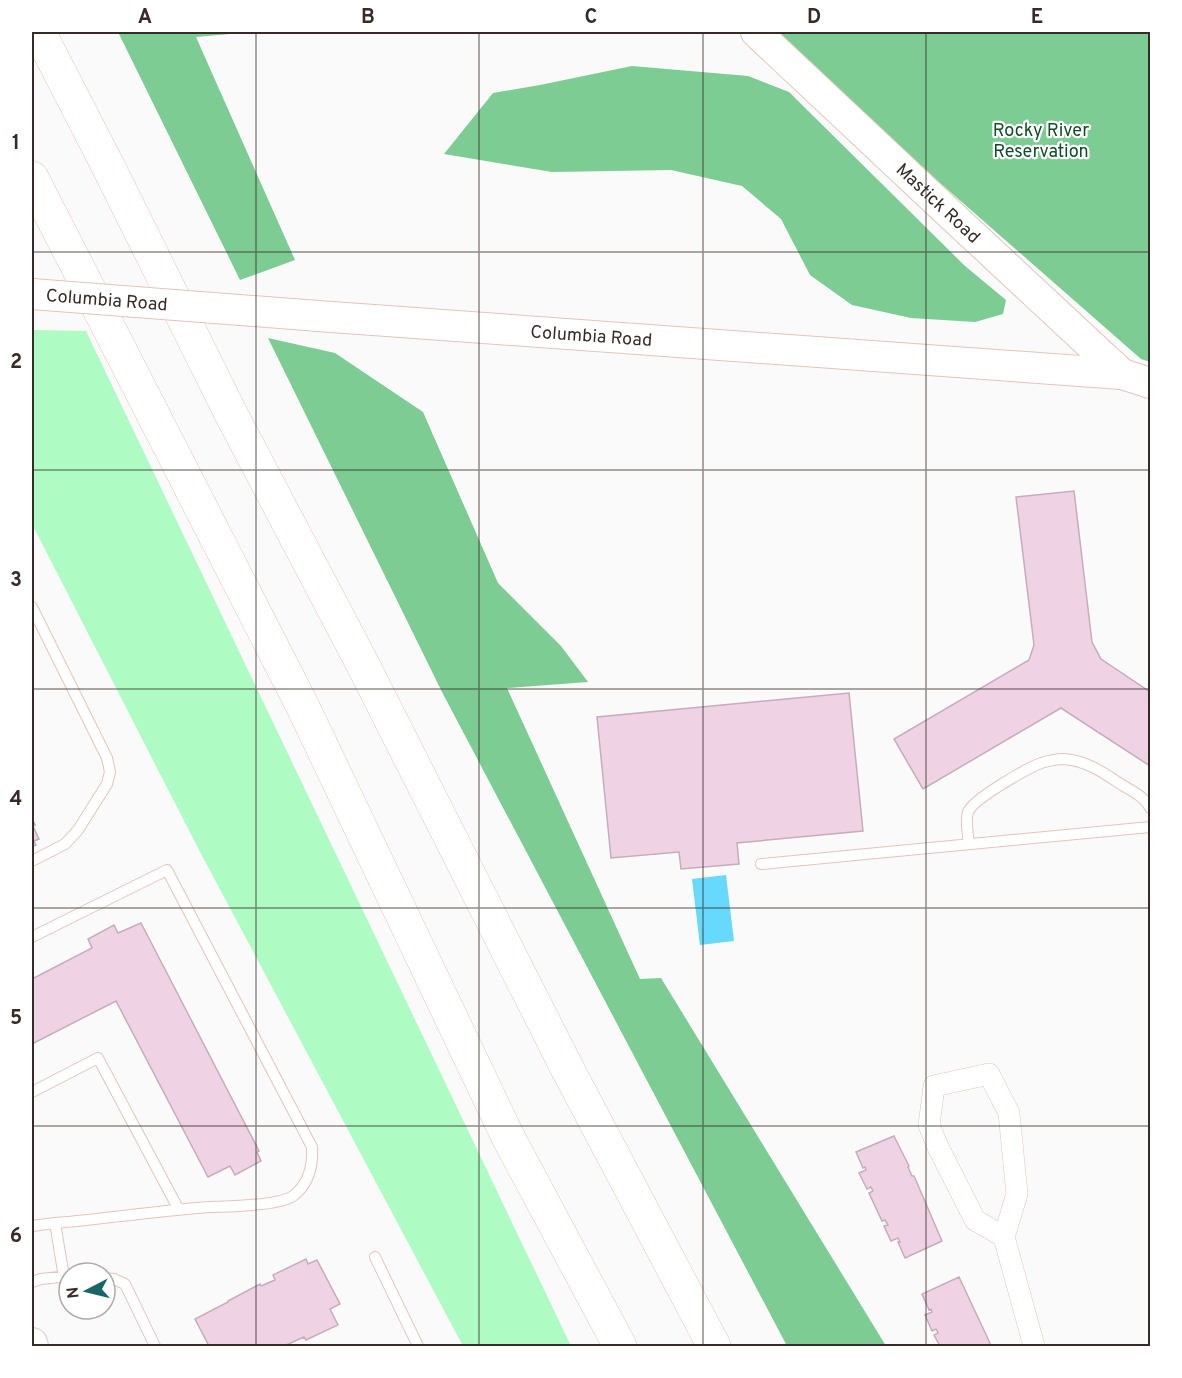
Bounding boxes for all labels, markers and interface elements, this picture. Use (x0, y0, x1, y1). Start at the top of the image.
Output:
text: A (138, 5, 152, 31)
text: B (361, 5, 375, 31)
text: C (585, 5, 597, 31)
text: D (807, 5, 821, 31)
text: E (1031, 5, 1043, 31)
park label: Rocky River Reservation (993, 120, 1089, 164)
text: 1 (12, 131, 20, 157)
street label: Mastick Road (890, 159, 984, 249)
street label: Columbia Road (45, 285, 168, 317)
street label: Columbia Road (529, 321, 653, 353)
text: 2 (10, 350, 22, 376)
text: 3 (10, 568, 22, 594)
text: 4 (10, 787, 22, 813)
text: 5 (10, 1006, 22, 1032)
text: 6 (10, 1224, 22, 1250)
north arrow (57, 1261, 117, 1321)
text: N (63, 1286, 85, 1300)

